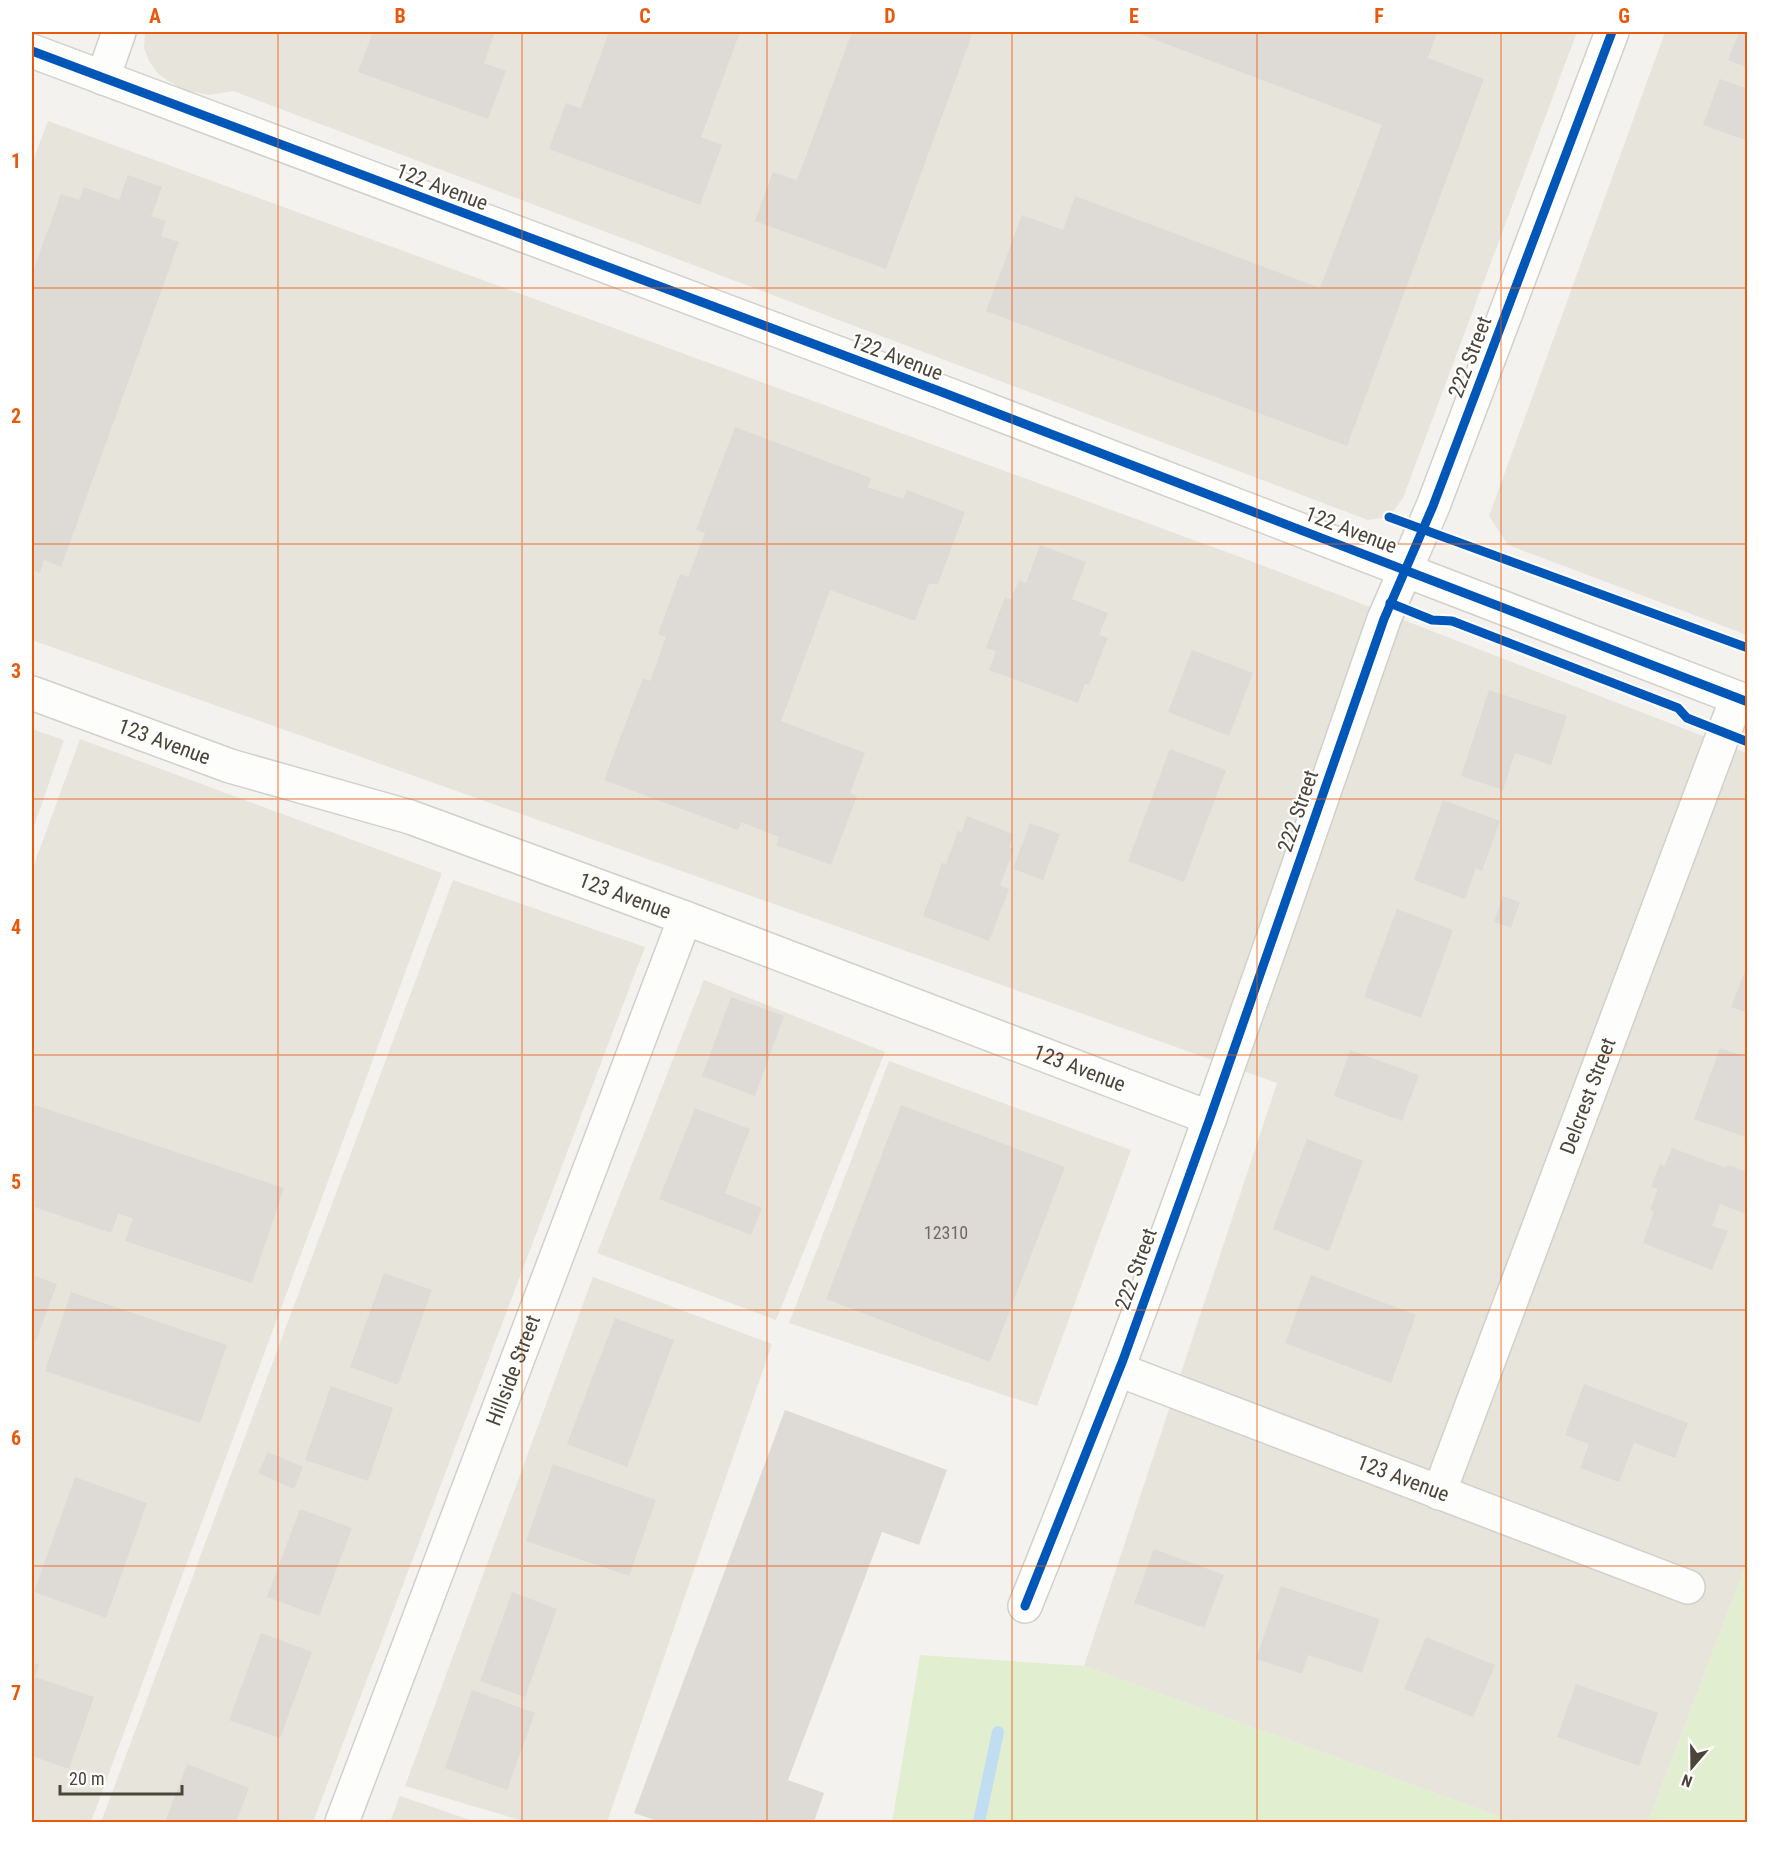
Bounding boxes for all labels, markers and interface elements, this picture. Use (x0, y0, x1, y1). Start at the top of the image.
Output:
text: A (149, 4, 161, 28)
text: B (394, 4, 406, 28)
text: C (639, 4, 651, 28)
text: D (884, 4, 896, 28)
text: E (1129, 4, 1139, 28)
text: F (1374, 4, 1384, 28)
text: G (1618, 4, 1630, 28)
text: 1 (11, 149, 21, 173)
street label: 122 Avenue (393, 159, 491, 216)
street label: 222 Street (1444, 313, 1496, 401)
street label: 122 Avenue (848, 329, 946, 386)
text: 2 (11, 404, 21, 428)
street label: 122 Avenue (1302, 502, 1400, 559)
text: 3 (11, 659, 21, 683)
street label: 123 Avenue (115, 714, 214, 770)
street label: 222 Street (1273, 767, 1323, 855)
street label: 123 Avenue (575, 868, 674, 924)
text: 4 (11, 915, 21, 939)
street label: Delcrest Street (1555, 1035, 1621, 1157)
street label: 123 Avenue (1030, 1040, 1129, 1097)
text: 5 (11, 1170, 21, 1194)
house number: 12310 (924, 1222, 968, 1243)
street label: 222 Street (1110, 1225, 1162, 1313)
street label: Hillside Street (482, 1312, 545, 1429)
text: 6 (11, 1426, 21, 1450)
street label: 123 Avenue (1354, 1450, 1453, 1507)
text: 7 (11, 1681, 21, 1705)
north arrow (1662, 1737, 1722, 1797)
scale bar (60, 1758, 182, 1796)
text: 20 m (69, 1768, 104, 1789)
text: N (1679, 1770, 1695, 1791)

